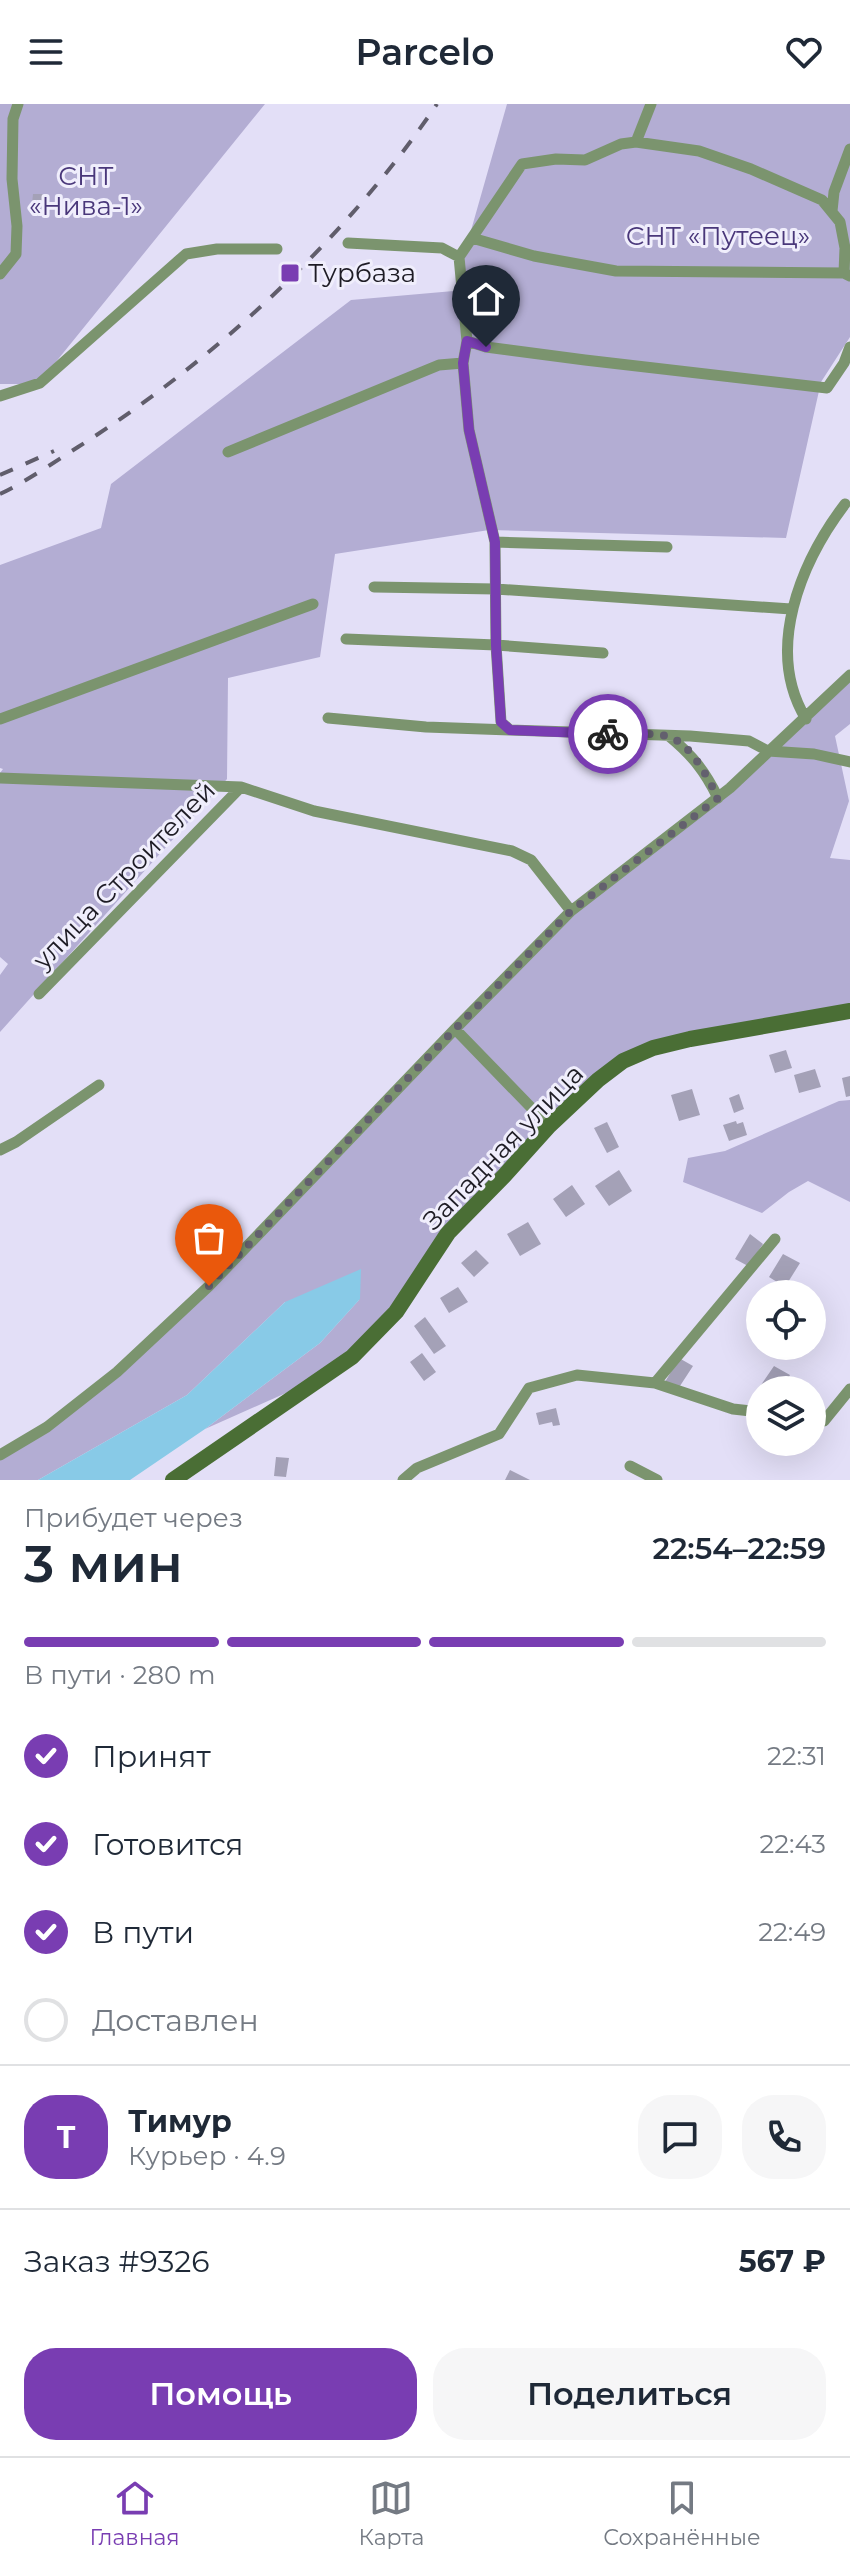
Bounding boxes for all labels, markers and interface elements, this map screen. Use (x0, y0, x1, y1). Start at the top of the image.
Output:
icon: menu (24, 30, 68, 74)
text: Parcelo (356, 30, 494, 74)
icon: heart (782, 30, 826, 74)
park label: СНТ «Нива-1» (29, 160, 143, 222)
park label: СНТ «Путеец» (626, 220, 810, 252)
place label: Турбаза (308, 257, 416, 289)
marker: Турбаза (279, 262, 301, 284)
pin (452, 265, 520, 347)
icon: home (464, 277, 508, 321)
courier (568, 694, 648, 774)
icon: bike (586, 712, 630, 756)
street label: улица Строителей (25, 774, 222, 976)
street label: Западная улица (416, 1058, 590, 1236)
pin (175, 1204, 243, 1286)
icon: bag (187, 1216, 231, 1260)
map controls (746, 1280, 826, 1456)
button: locate (746, 1280, 826, 1360)
button: layers (746, 1376, 826, 1456)
text: Прибудет через (24, 1502, 243, 1534)
text: 22:54–22:59 (652, 1530, 826, 1567)
text: 3 мин (24, 1532, 183, 1595)
text: В пути · 280 m (24, 1659, 216, 1691)
icon: check (24, 1734, 68, 1778)
text: Принят (92, 1738, 211, 1775)
text: 22:31 (767, 1740, 826, 1772)
icon: check (24, 1822, 68, 1866)
text: Готовится (92, 1826, 244, 1863)
text: 22:43 (759, 1828, 826, 1860)
icon: check (24, 1910, 68, 1954)
text: В пути (92, 1914, 194, 1951)
text: 22:49 (758, 1916, 826, 1948)
text: Доставлен (92, 2002, 259, 2039)
button: chat (638, 2095, 722, 2179)
button: phone (742, 2095, 826, 2179)
text: Тимур (128, 2103, 232, 2140)
text: Т (56, 2119, 76, 2156)
text: Курьер · 4.9 (128, 2140, 286, 2172)
text: Заказ #9326 (24, 2243, 210, 2280)
text: 567 ₽ (739, 2243, 826, 2280)
button: Помощь (24, 2348, 417, 2440)
button: Поделиться (433, 2348, 826, 2440)
tab: Главная (89, 2476, 180, 2551)
tab: Карта (359, 2476, 424, 2551)
tab: Сохранённые (603, 2476, 761, 2551)

